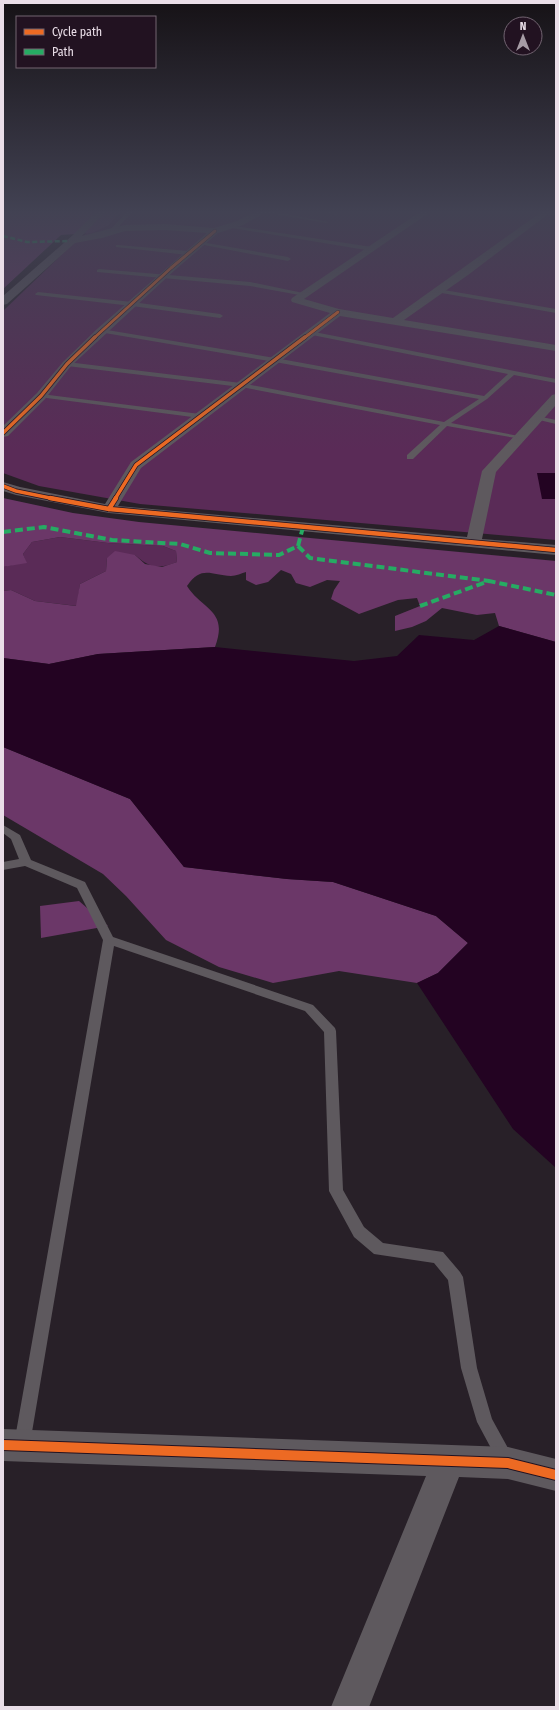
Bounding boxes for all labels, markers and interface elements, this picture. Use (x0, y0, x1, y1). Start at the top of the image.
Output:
legend (16, 16, 156, 68)
north arrow (503, 16, 543, 56)
text: N (520, 20, 526, 33)
text: Cycle path (52, 25, 102, 39)
text: Path (52, 45, 74, 59)

